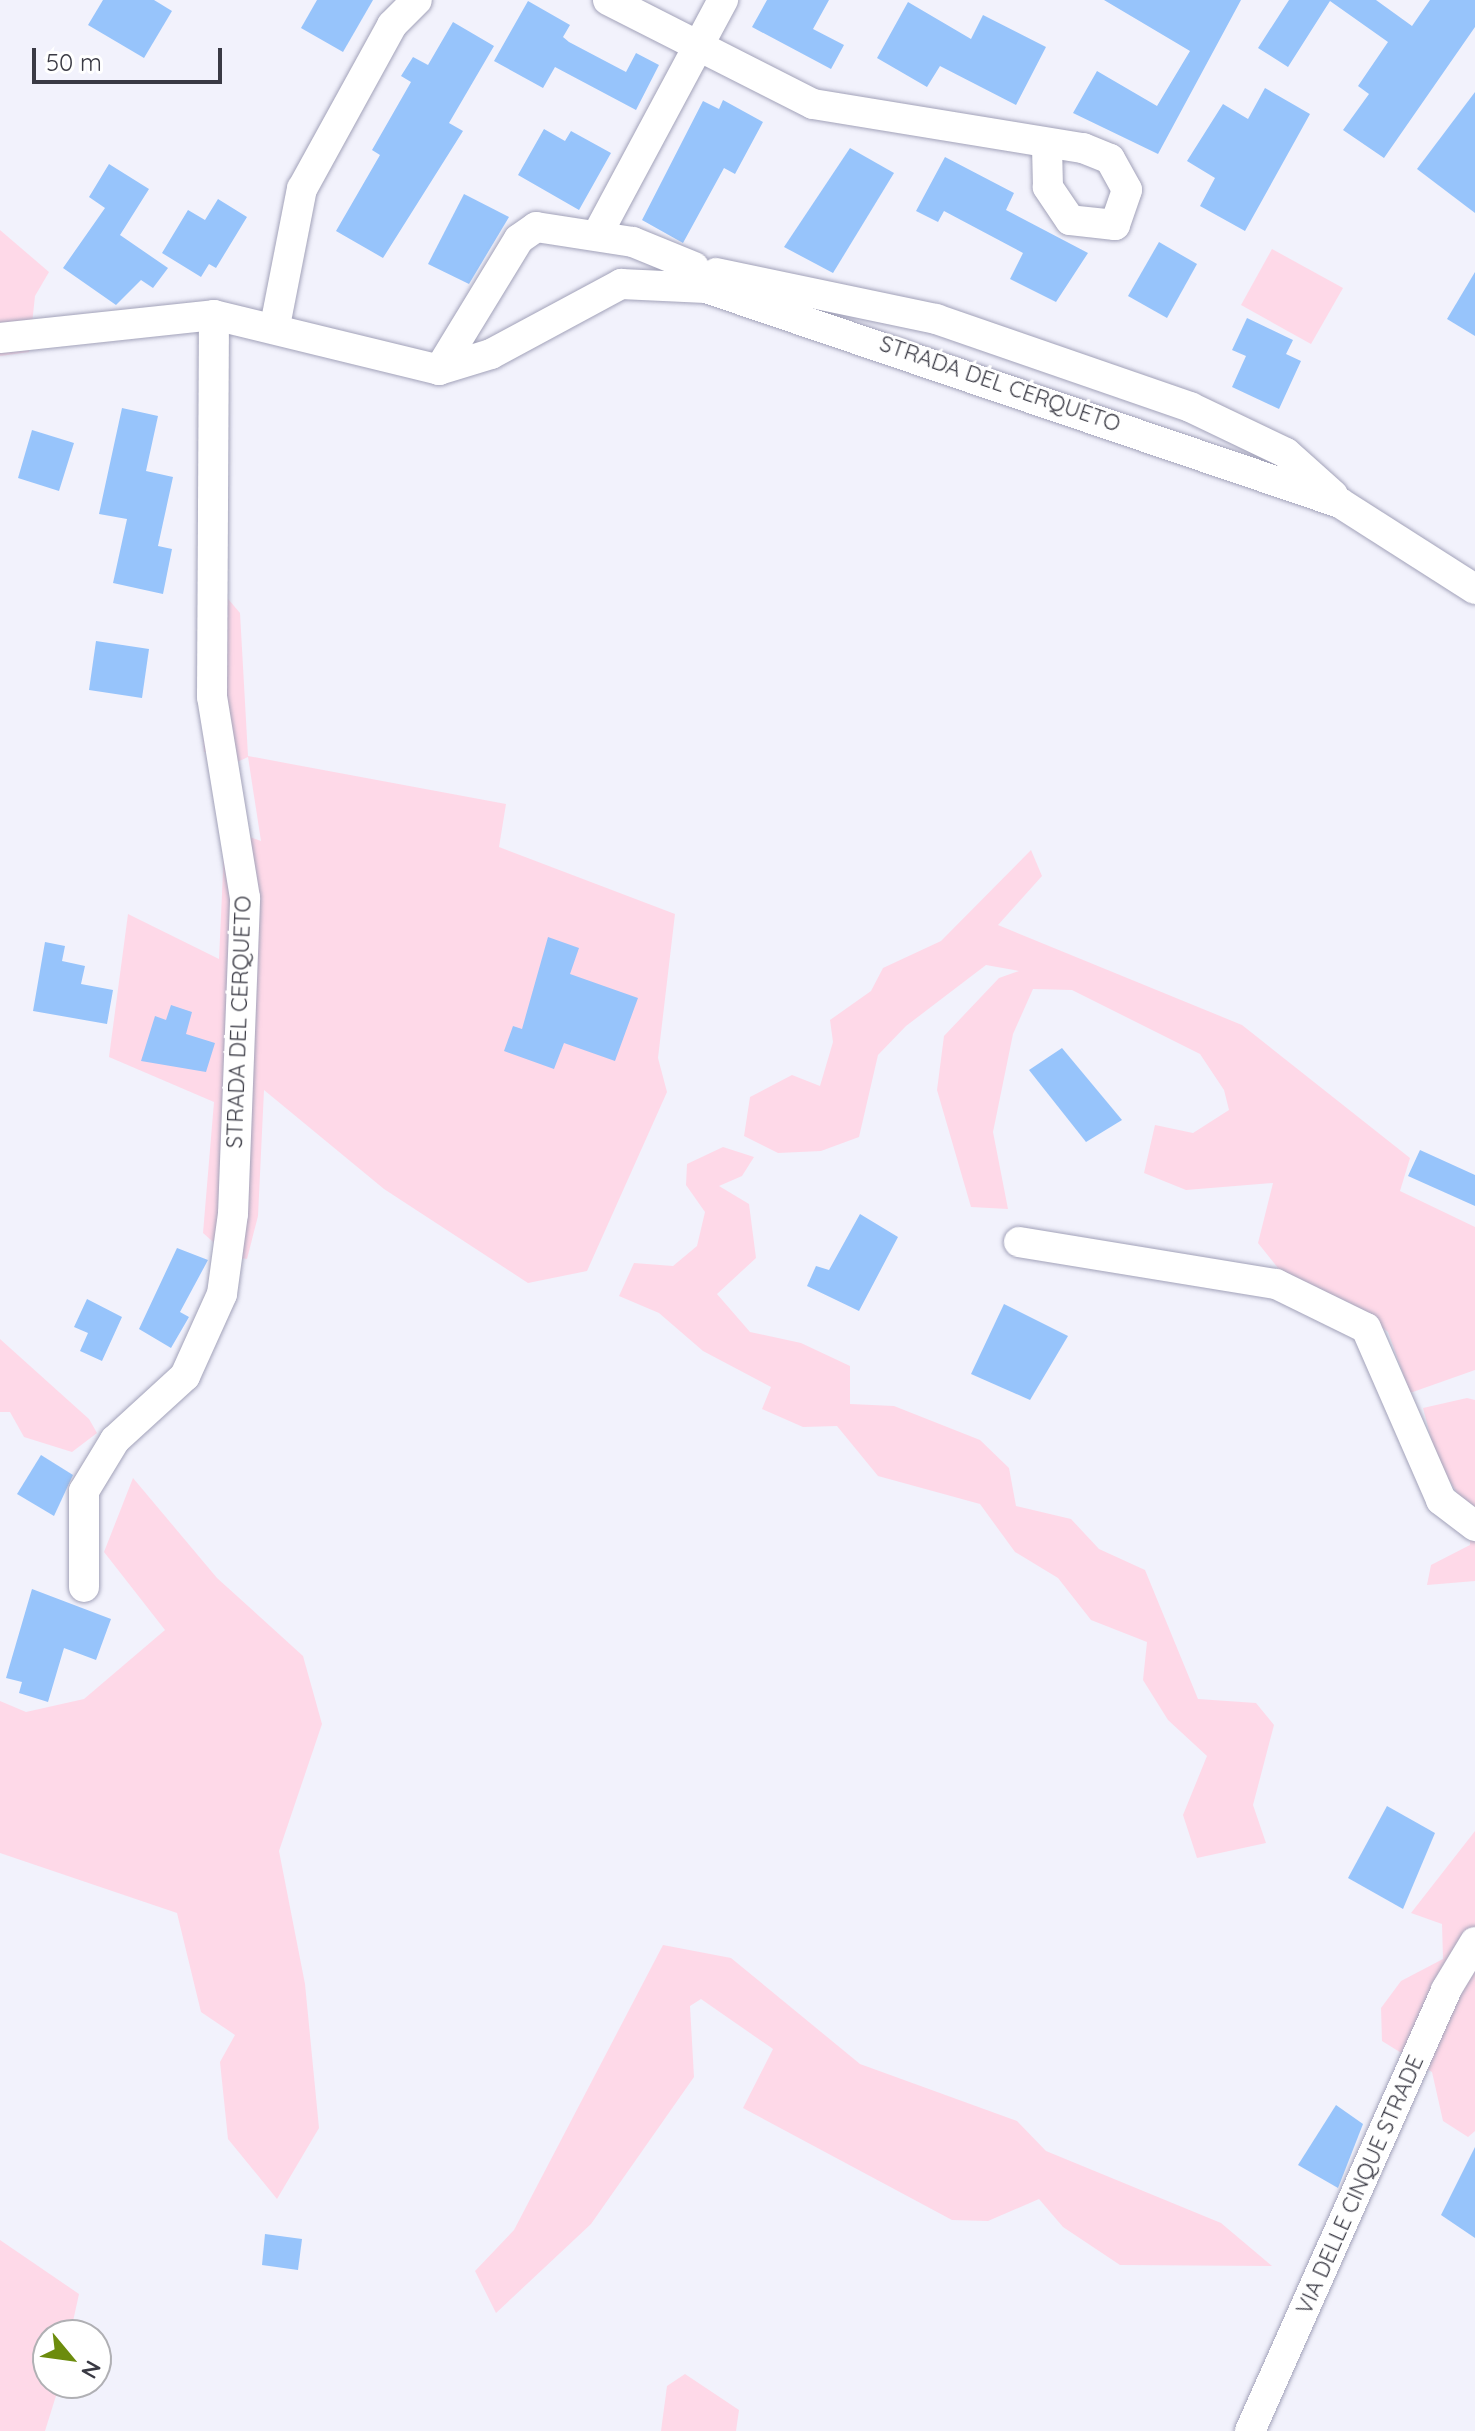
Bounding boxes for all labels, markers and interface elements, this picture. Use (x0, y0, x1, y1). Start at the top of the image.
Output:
scale bar (36, 32, 226, 82)
text: 50 m (46, 47, 102, 77)
street label: STRADA DEL CERQUETO (876, 330, 1124, 438)
street label: STRADA DEL CERQUETO (221, 895, 257, 1149)
street label: VIA DELLE CINQUE STRADE (1291, 2051, 1429, 2319)
north arrow (32, 2319, 112, 2399)
text: N (75, 2356, 107, 2384)

